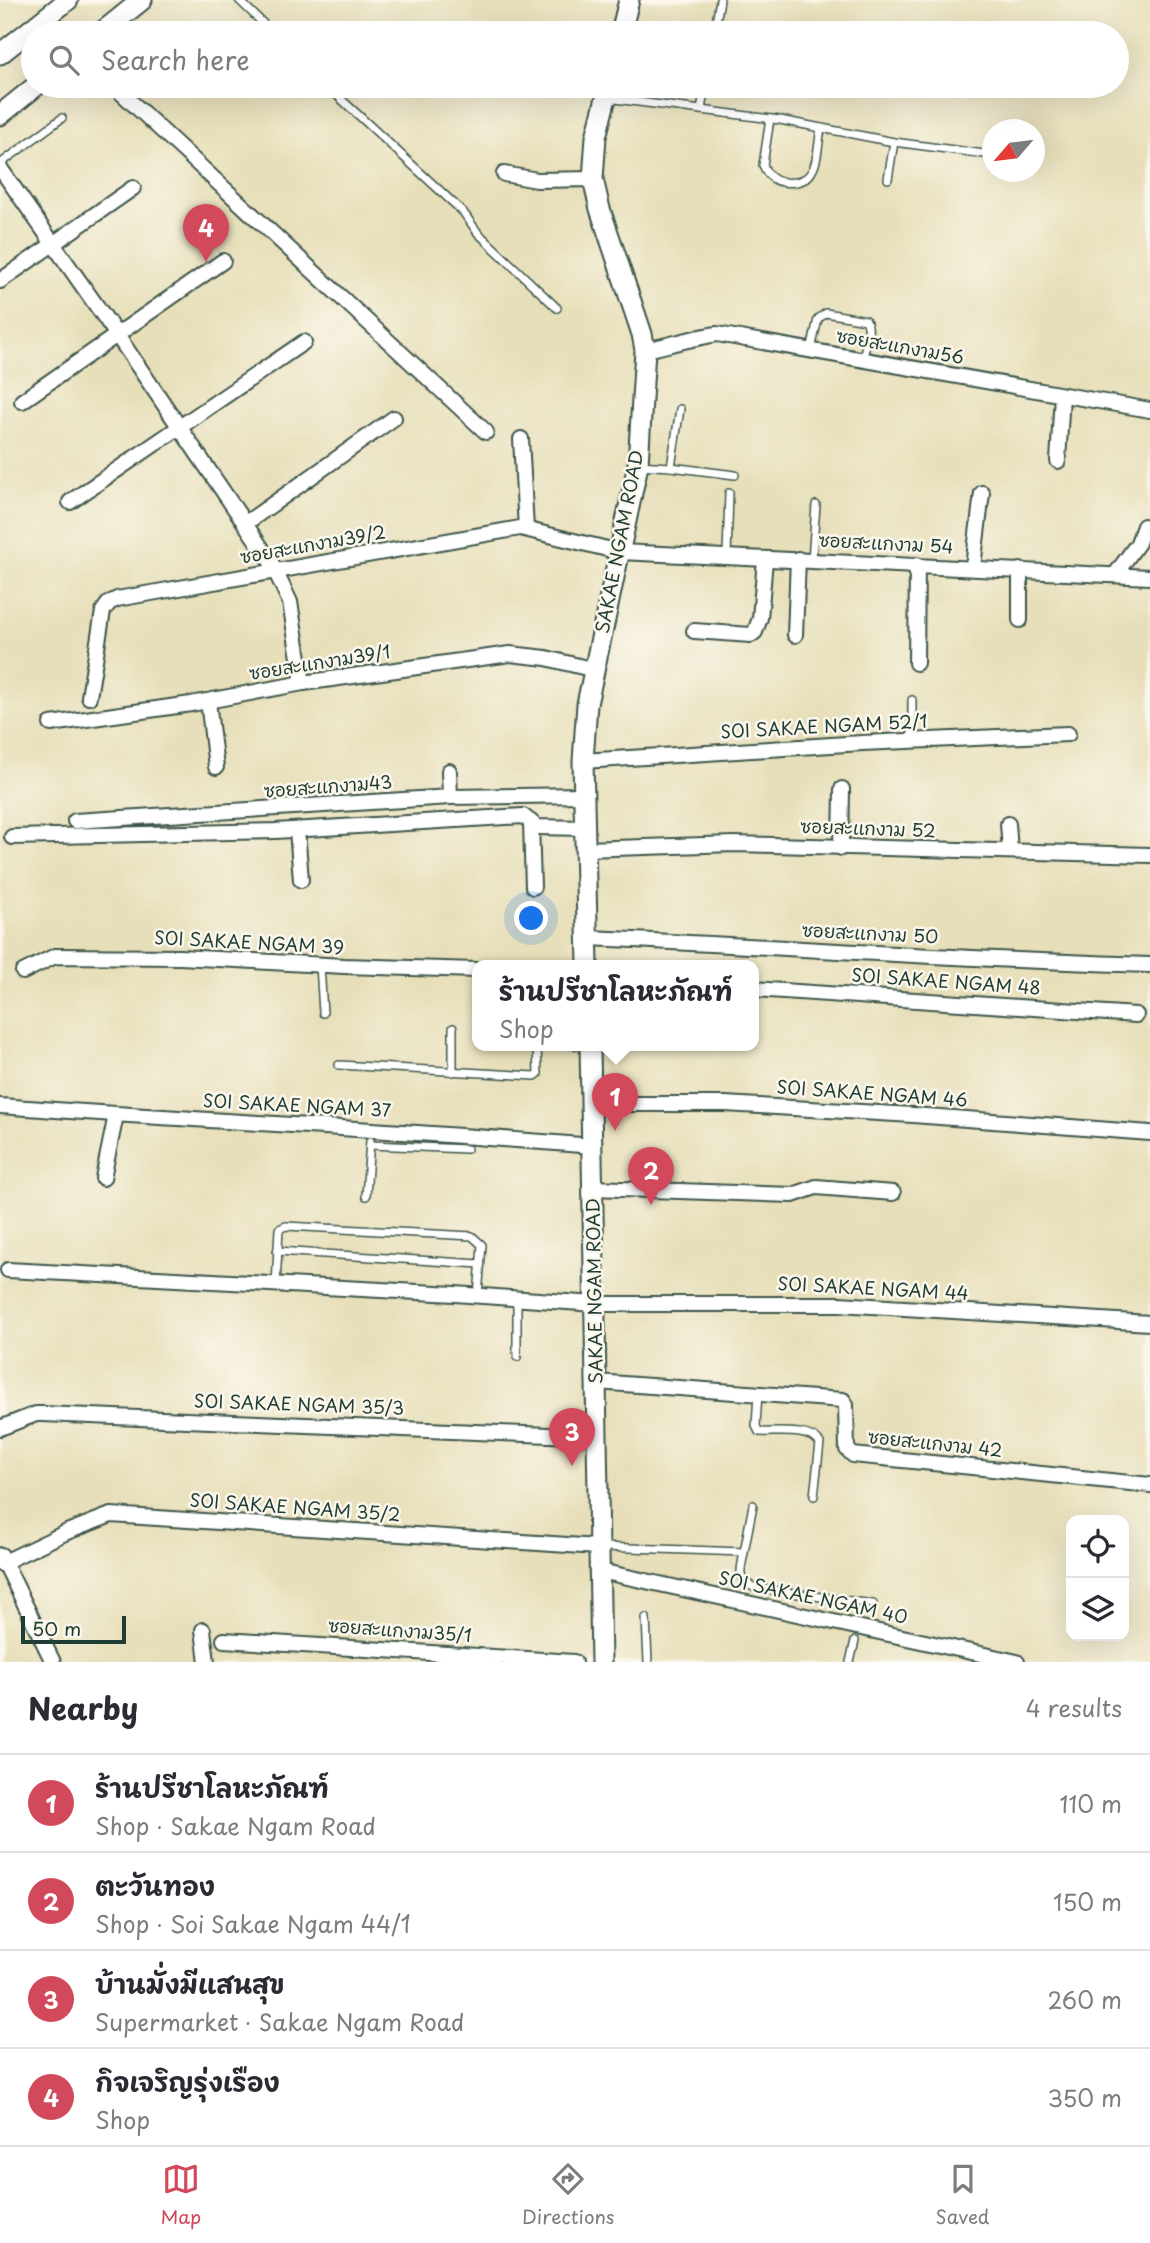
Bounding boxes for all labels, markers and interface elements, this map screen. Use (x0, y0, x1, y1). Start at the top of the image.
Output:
search box (21, 21, 1129, 98)
text: Search here (101, 40, 250, 79)
icon: search (45, 41, 83, 79)
north arrow (982, 119, 1045, 182)
pin: 4 (183, 204, 229, 262)
street label: ซอยสะแกงาม56 (834, 321, 966, 370)
street label: SAKAE NGAM ROAD (588, 448, 650, 636)
street label: ซอยสะแกงาม39/2 (238, 517, 388, 570)
street label: ซอยสะแกงาม 54 (818, 525, 954, 560)
street label: ซอยสะแกงาม39/1 (247, 637, 392, 686)
street label: SOI SAKAE NGAM 52/1 (720, 707, 928, 744)
street label: ซอยสะแกงาม43 (263, 768, 393, 803)
street label: ซอยสะแกงาม 52 (800, 812, 936, 843)
your location (514, 901, 548, 935)
street label: ซอยสะแกงาม 50 (801, 915, 939, 950)
street label: SOI SAKAE NGAM 39 (153, 923, 345, 960)
popup (472, 960, 759, 1051)
street label: SOI SAKAE NGAM 48 (850, 960, 1042, 1001)
text: ร้านปรีชาโลหะภัณฑ์ (499, 971, 732, 1010)
text: Shop (499, 1011, 554, 1046)
street label: SOI SAKAE NGAM 46 (776, 1072, 968, 1113)
pin: 1 (592, 1073, 638, 1131)
street label: SOI SAKAE NGAM 37 (202, 1086, 392, 1123)
pin: 2 (628, 1147, 674, 1205)
street label: SAKAE NGAM ROAD (578, 1198, 609, 1384)
street label: SOI SAKAE NGAM 44 (777, 1269, 969, 1306)
street label: SOI SAKAE NGAM 35/3 (193, 1386, 405, 1421)
pin: 3 (549, 1408, 595, 1466)
street label: ซอยสะแกงาม 42 (867, 1422, 1004, 1463)
street label: SOI SAKAE NGAM 35/2 (189, 1486, 401, 1527)
map controls (1066, 1515, 1129, 1641)
button: locate (1066, 1515, 1129, 1578)
street label: SOI SAKAE NGAM 40 (716, 1563, 910, 1630)
button: layers (1066, 1578, 1129, 1641)
street label: ซอยสะแกงาม35/1 (327, 1611, 473, 1648)
scale bar (21, 1613, 126, 1645)
text: 50 m (32, 1614, 81, 1642)
text: Nearby (28, 1685, 138, 1730)
text: 4 results (1026, 1690, 1122, 1725)
text: ร้านปรีชาโลหะภัณฑ์ (95, 1768, 329, 1807)
text: 1 (46, 1786, 57, 1821)
text: 110 m (1060, 1786, 1122, 1821)
text: Shop · Sakae Ngam Road (95, 1808, 376, 1843)
text: ตะวันทอง (95, 1866, 215, 1905)
text: 2 (43, 1884, 59, 1919)
text: 150 m (1053, 1884, 1122, 1919)
text: Shop · Soi Sakae Ngam 44/1 (95, 1906, 411, 1941)
text: บ้านมั่งมีแสนสุข (95, 1964, 284, 2003)
text: 3 (43, 1982, 59, 2017)
text: 260 m (1047, 1982, 1122, 2017)
text: Supermarket · Sakae Ngam Road (95, 2004, 464, 2039)
text: กิจเจริญรุ่งเรือง (95, 2062, 280, 2101)
text: 4 (43, 2080, 59, 2115)
text: 350 m (1047, 2080, 1122, 2115)
text: Shop (95, 2102, 150, 2137)
tab: Map (161, 2160, 201, 2230)
tab: Directions (522, 2160, 615, 2230)
tab: Saved (936, 2160, 989, 2230)

